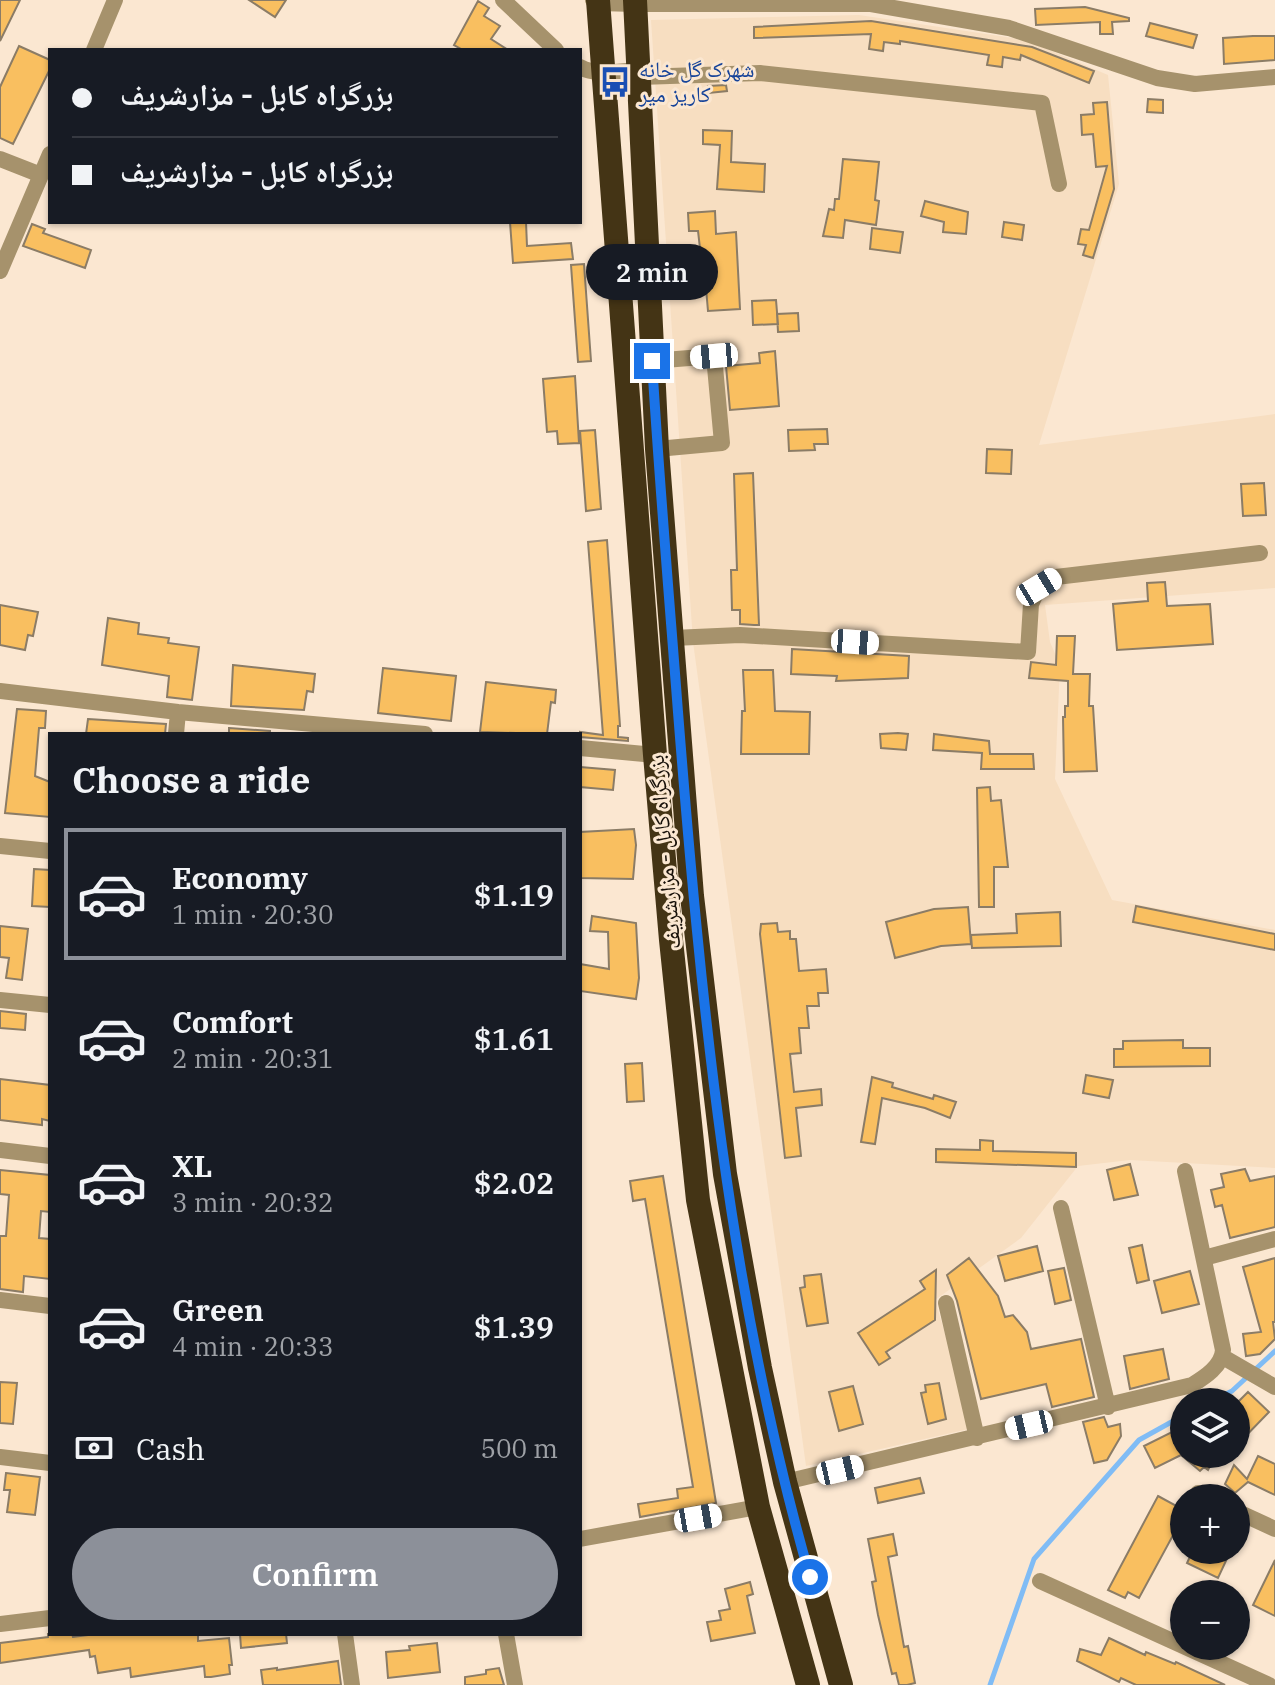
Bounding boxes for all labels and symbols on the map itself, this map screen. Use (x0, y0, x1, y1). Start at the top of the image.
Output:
place label: شهرک گل خانه کاریز میر (638, 54, 755, 108)
bus stop icon: شهرک گل خانه کاریز میر (598, 65, 632, 99)
callout: 2 min (586, 245, 718, 301)
car (689, 342, 739, 370)
route end (634, 343, 670, 379)
car (1012, 564, 1066, 610)
car (830, 628, 880, 656)
street label: بزرگراه کابل - مزارشریف (641, 754, 686, 950)
car (1003, 1408, 1055, 1442)
car (814, 1453, 866, 1487)
car (672, 1502, 724, 1534)
route start (792, 1559, 828, 1595)

